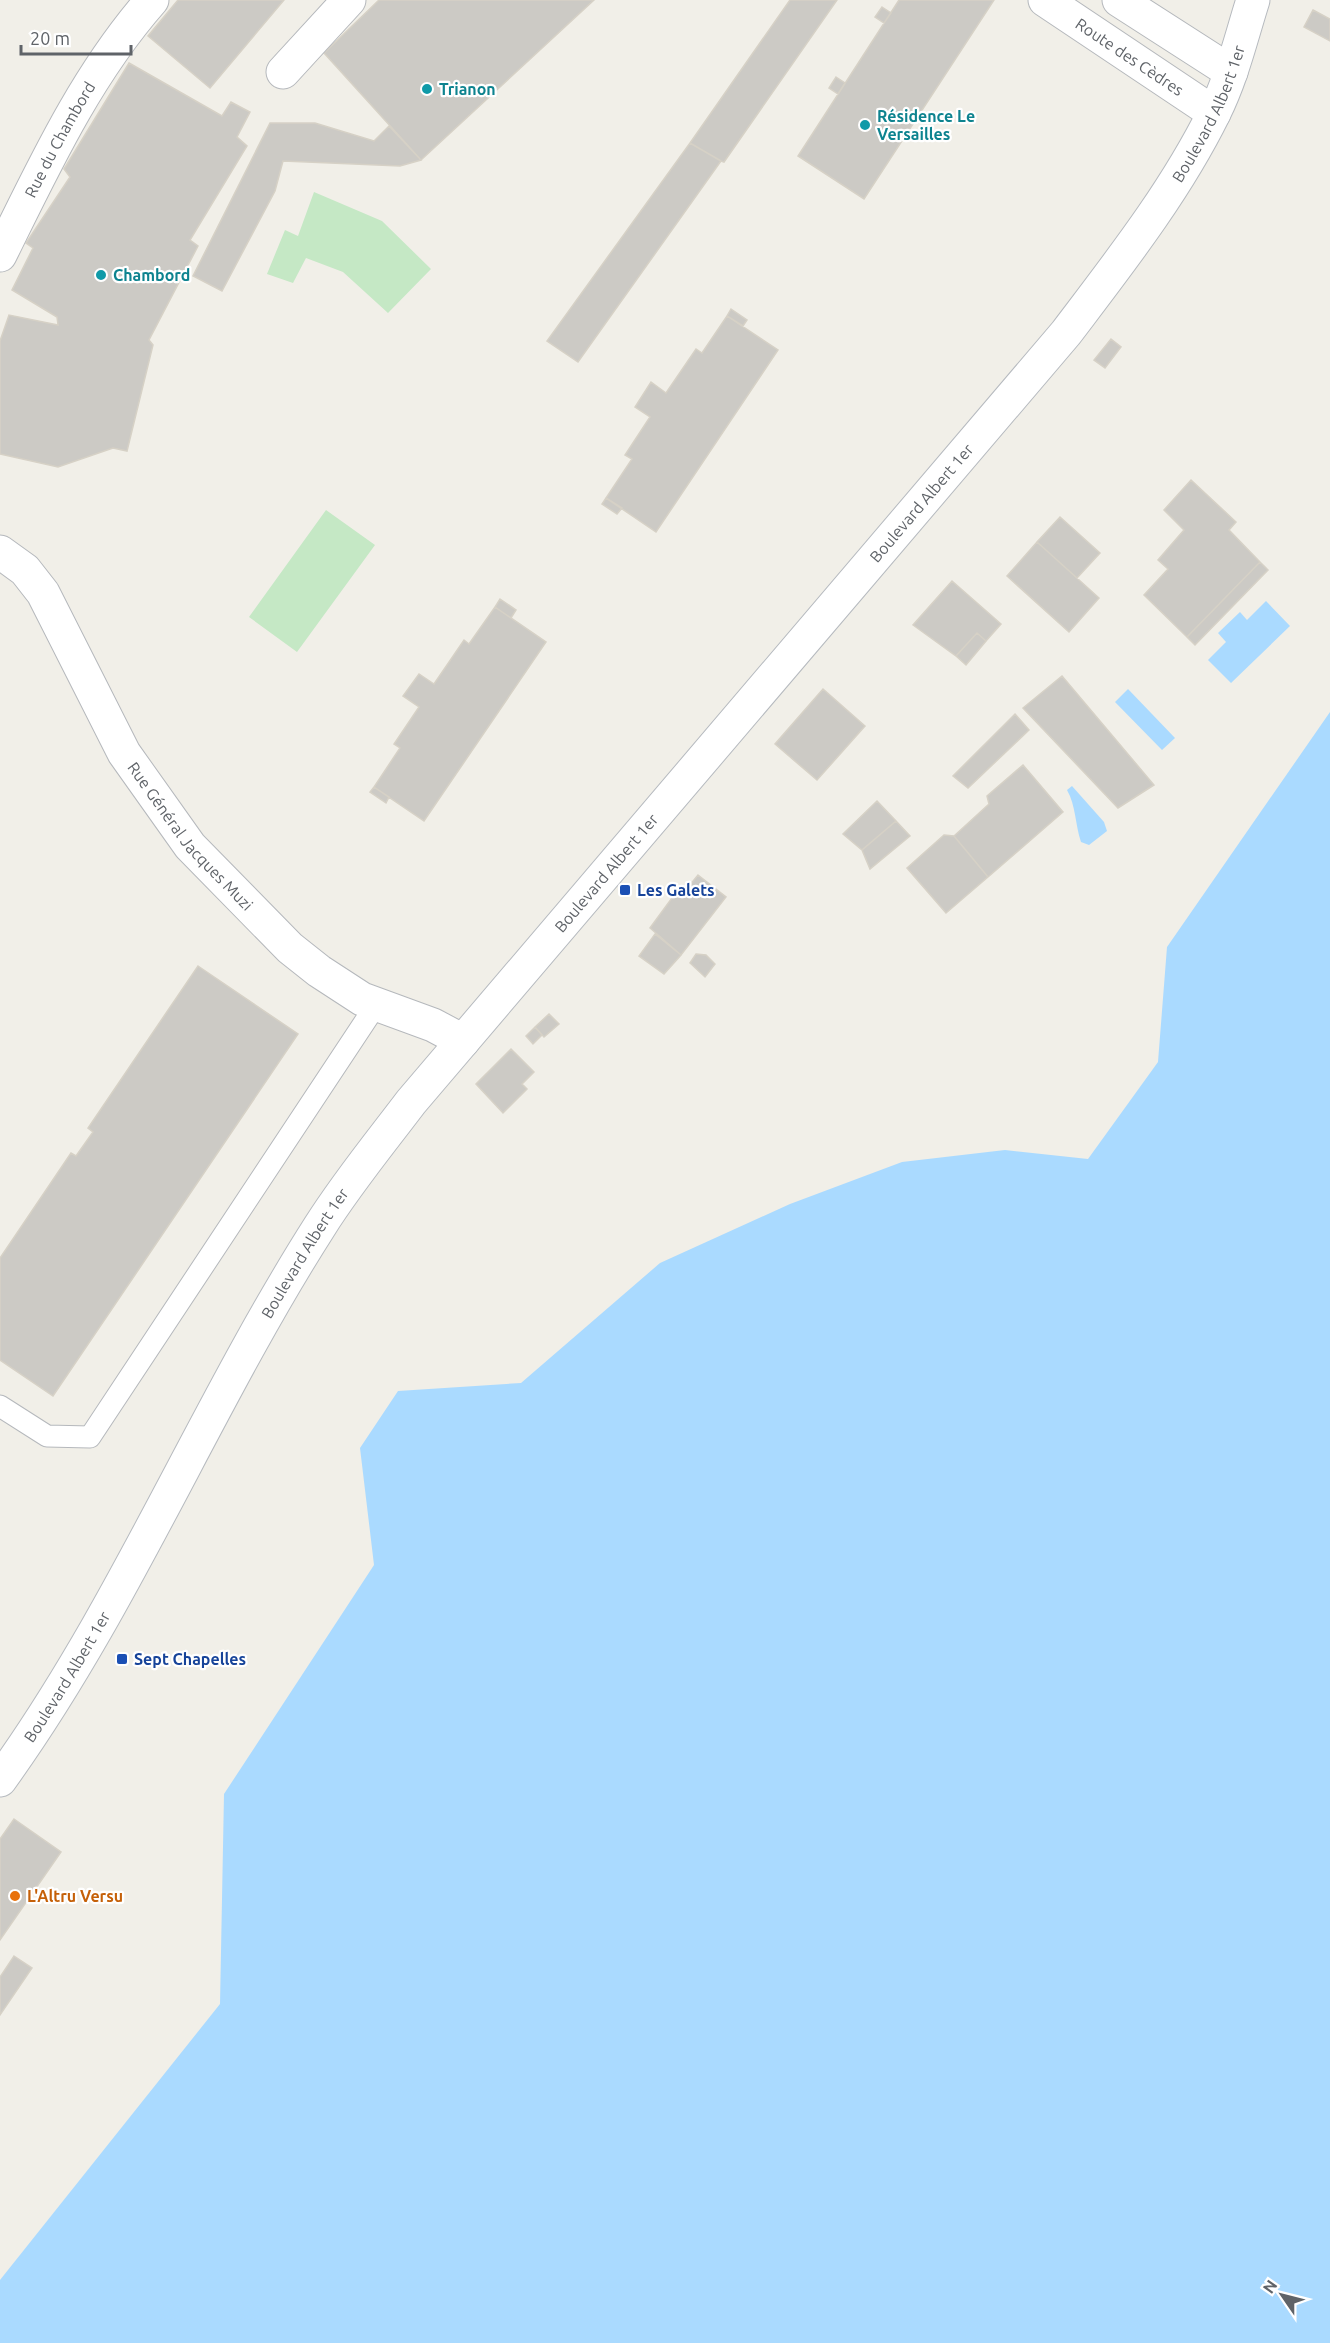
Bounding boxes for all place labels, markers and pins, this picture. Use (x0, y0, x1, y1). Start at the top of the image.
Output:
place label: Trianon (439, 80, 496, 98)
marker: Trianon (420, 82, 434, 96)
place label: Résidence Le Versailles (877, 107, 975, 143)
marker: Résidence Le Versailles (858, 118, 872, 132)
place label: Chambord (113, 266, 190, 284)
marker: Chambord (94, 268, 108, 282)
place label: Les Galets (637, 881, 715, 899)
marker: Les Galets (618, 883, 632, 897)
place label: Sept Chapelles (134, 1650, 246, 1668)
marker: Sept Chapelles (115, 1652, 129, 1666)
place label: L'Altru Versu (27, 1887, 123, 1905)
marker: L'Altru Versu (8, 1889, 22, 1903)

